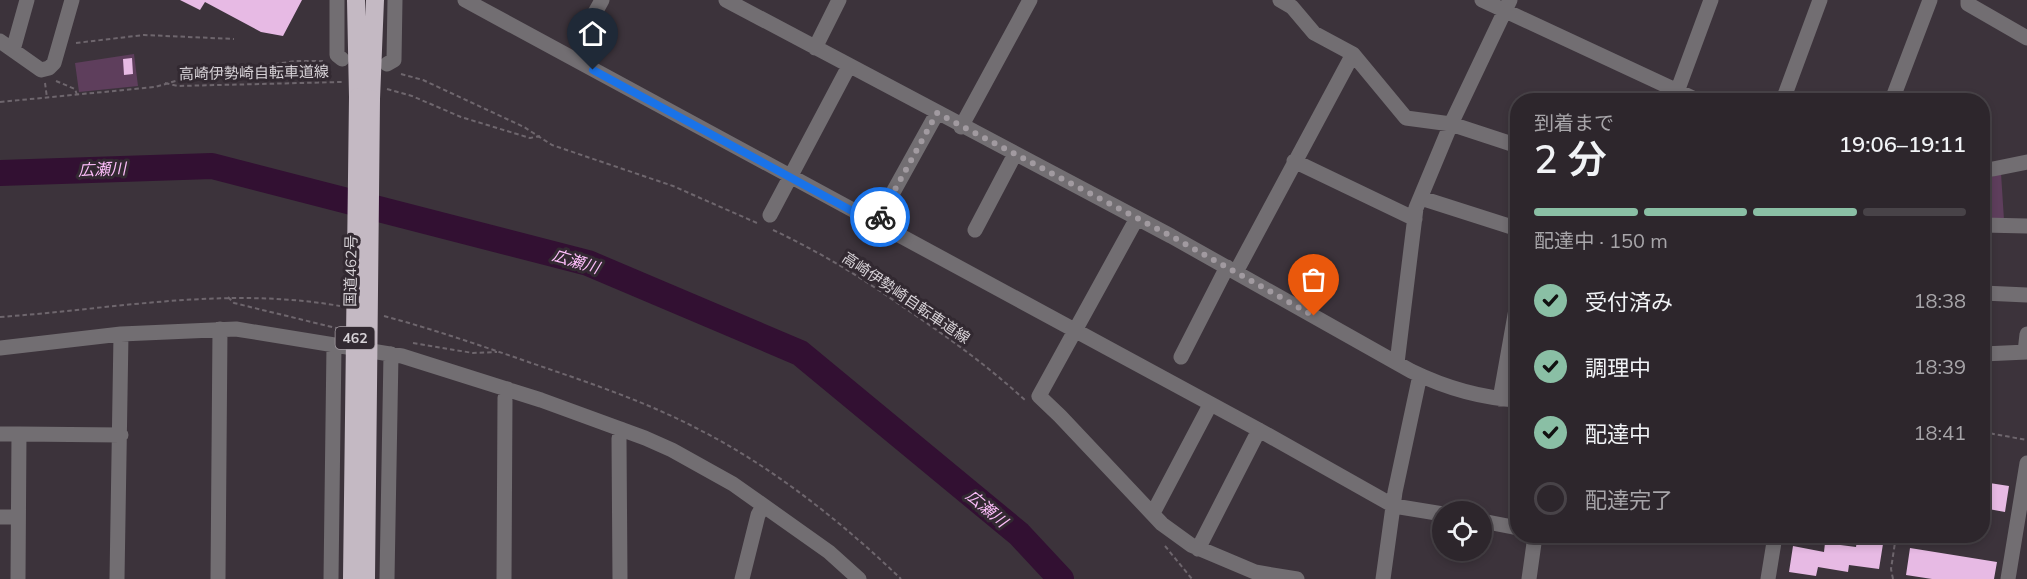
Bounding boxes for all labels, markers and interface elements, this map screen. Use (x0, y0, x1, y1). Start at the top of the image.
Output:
pin (567, 8, 618, 70)
icon: home (576, 17, 609, 50)
street label: 高崎伊勢崎自転車道線 (179, 62, 329, 83)
text: 到着まで (1534, 110, 1614, 135)
text: 19:06–19:11 (1839, 130, 1966, 158)
text: 2 分 (1534, 134, 1607, 183)
water label: 広瀬川 (78, 158, 128, 180)
courier (850, 187, 910, 247)
icon: bike (864, 201, 897, 234)
text: 配達中 · 150 m (1534, 228, 1668, 253)
street label: 国道462号 (340, 235, 361, 307)
water label: 広瀬川 (550, 244, 604, 278)
street label: 高崎伊勢崎自転車道線 (839, 248, 974, 347)
pin (1288, 254, 1339, 316)
icon: bag (1297, 263, 1330, 296)
icon: check (1534, 284, 1567, 317)
text: 受付済み (1585, 288, 1673, 316)
text: 18:38 (1913, 288, 1966, 313)
road number: 462 (336, 327, 374, 349)
icon: check (1534, 350, 1567, 383)
text: 調理中 (1585, 354, 1651, 382)
text: 18:39 (1913, 354, 1966, 379)
icon: check (1534, 416, 1567, 449)
text: 配達中 (1585, 420, 1651, 448)
text: 18:41 (1913, 420, 1966, 445)
water label: 広瀬川 (962, 485, 1013, 532)
text: 配達完了 (1585, 486, 1673, 514)
map controls (1432, 501, 1492, 561)
button: locate (1432, 501, 1492, 561)

